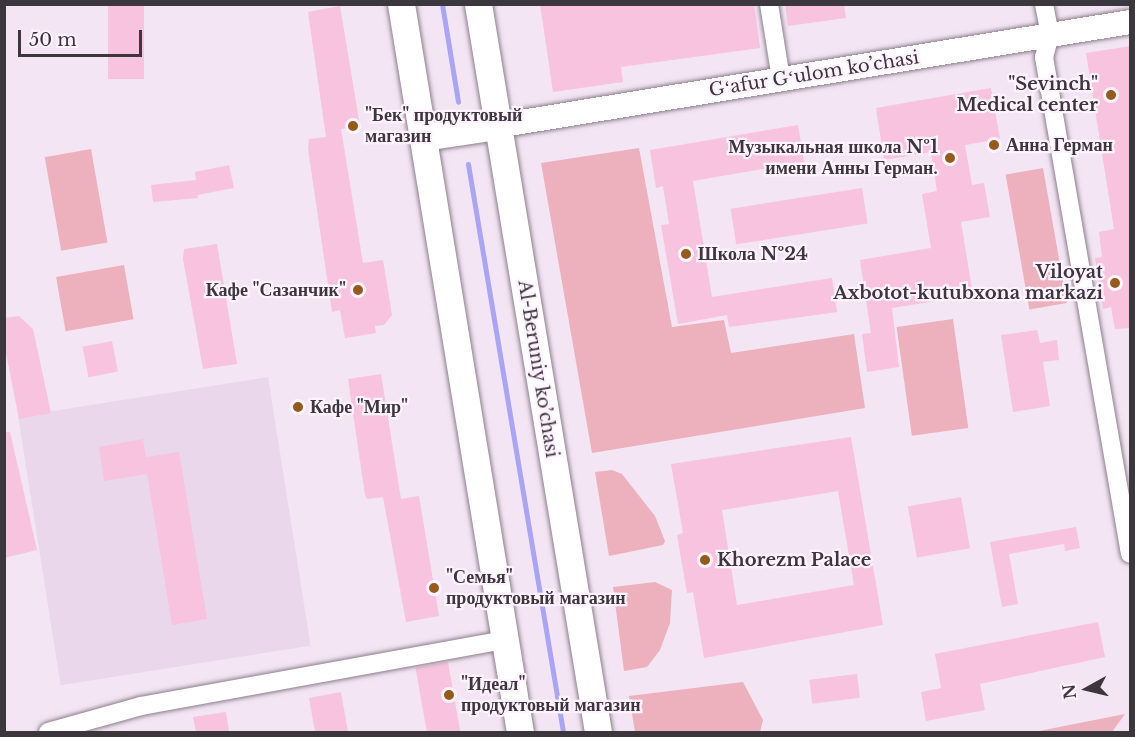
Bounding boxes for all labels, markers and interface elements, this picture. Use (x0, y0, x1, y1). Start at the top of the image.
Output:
scale bar (21, 18, 146, 56)
text: 50 m (29, 29, 77, 51)
street label: Gʻafur Gʻulom ko’chasi (707, 47, 921, 101)
place label: "Sevinch" Medical center (956, 74, 1098, 116)
marker: "Sevinch" Medical center (1102, 86, 1120, 104)
place label: "Бек" продуктовый магазин (365, 105, 523, 148)
marker: "Бек" продуктовый магазин (346, 119, 360, 133)
place label: Анна Герман (1006, 134, 1113, 156)
place label: Музыкальная школа №1 имени Анны Герман. (729, 137, 938, 180)
marker: Анна Герман (987, 138, 1001, 152)
marker: Музыкальная школа №1 имени Анны Герман. (943, 151, 957, 165)
place label: Школа №24 (698, 243, 808, 265)
marker: Школа №24 (679, 247, 693, 261)
place label: Viloyat Axbotot-kutubxona markazi (833, 262, 1103, 304)
marker: Viloyat Axbotot-kutubxona markazi (1108, 276, 1122, 290)
street label: Al-Beruniy ko’chasi (513, 278, 563, 460)
place label: Кафе "Сазанчик" (205, 279, 346, 301)
marker: Кафе "Сазанчик" (351, 283, 365, 297)
place label: Кафе "Мир" (310, 396, 409, 418)
marker: Кафе "Мир" (291, 400, 305, 414)
place label: Khorezm Palace (717, 549, 871, 571)
marker: Khorezm Palace (698, 553, 712, 567)
place label: "Семья" продуктовый магазин (446, 567, 626, 610)
marker: "Семья" продуктовый магазин (427, 581, 441, 595)
north arrow (1057, 659, 1117, 719)
place label: "Идеал" продуктовый магазин (461, 674, 641, 716)
text: N (1058, 683, 1080, 700)
marker: "Идеал" продуктовый магазин (442, 688, 456, 702)

